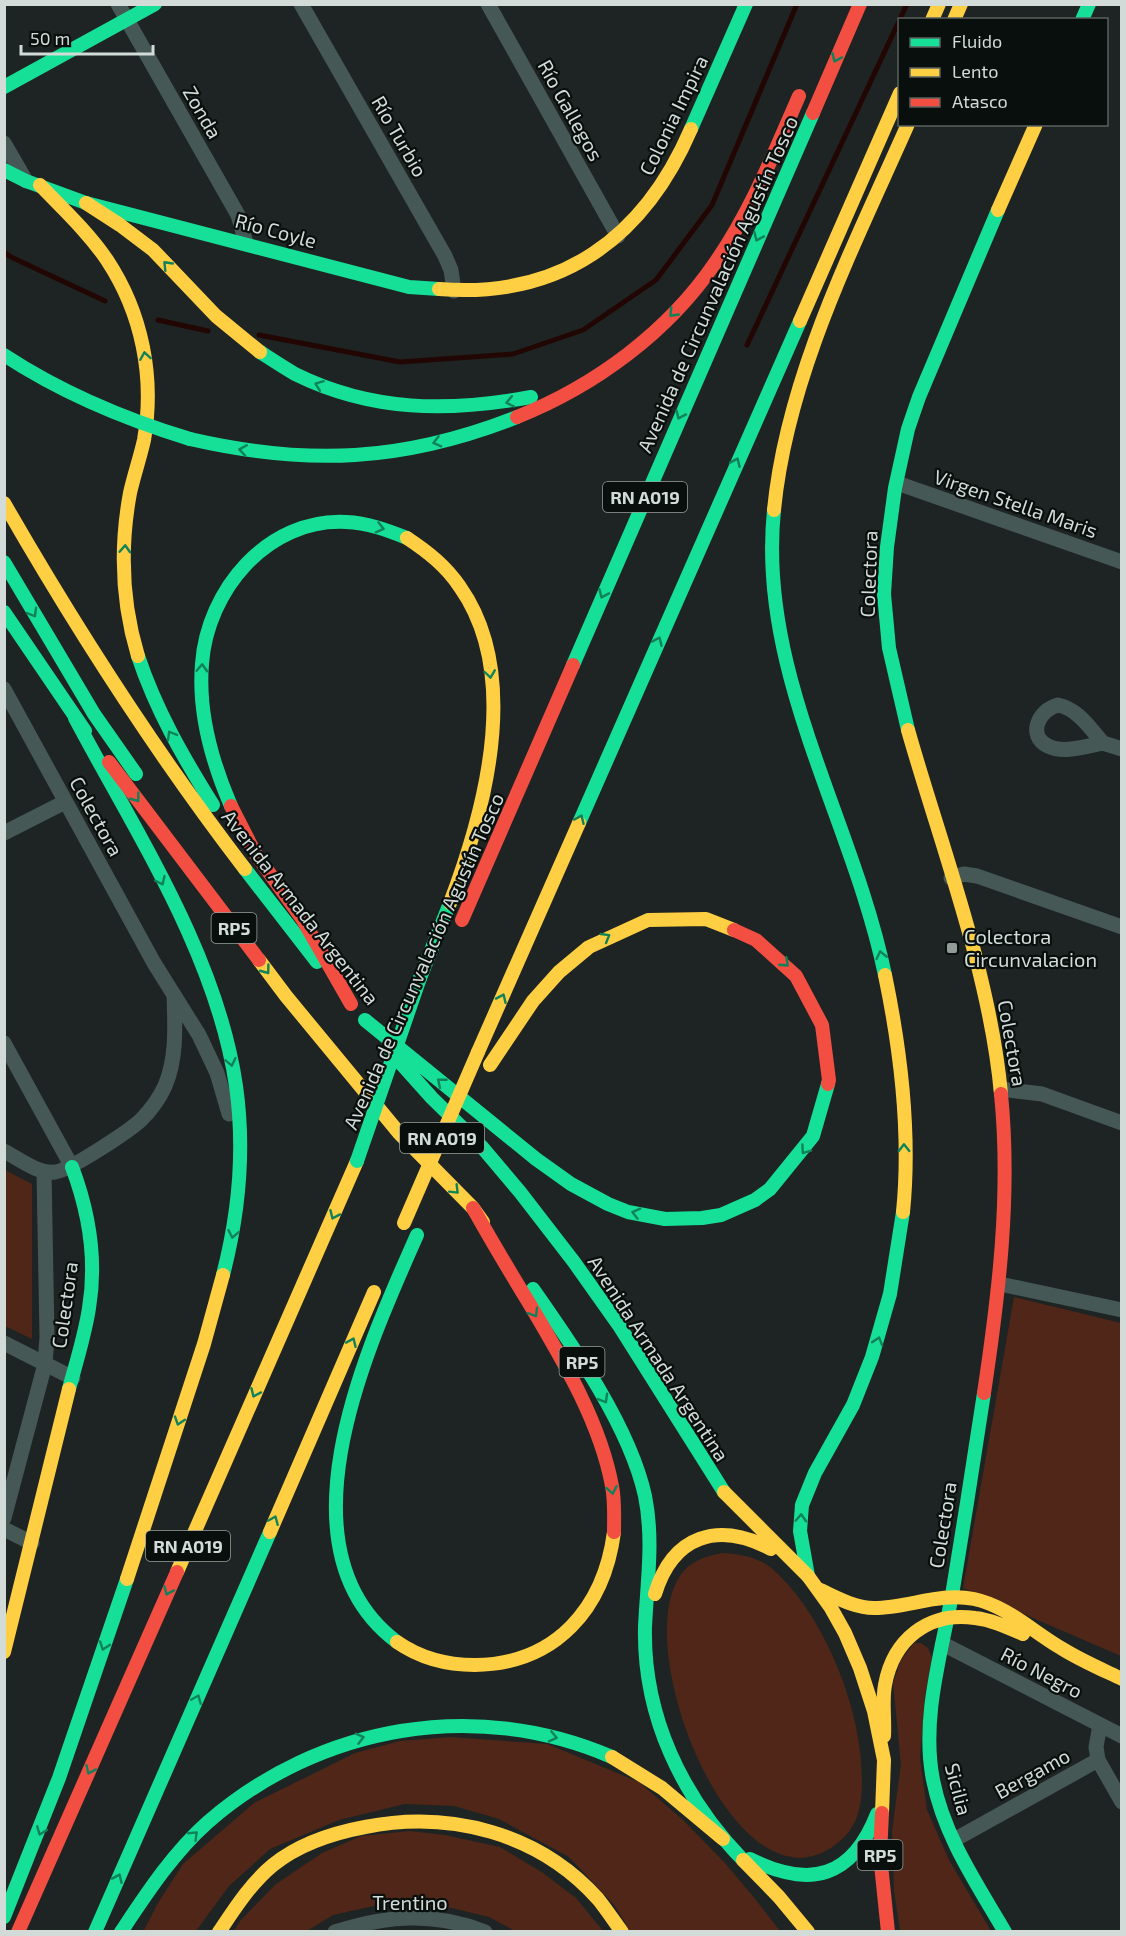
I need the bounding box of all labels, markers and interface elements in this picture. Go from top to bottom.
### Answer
scale bar [21,18,153,56]
legend [898,18,1108,126]
text: 50 m [30,27,70,49]
text: Fluido [952,30,1002,52]
street label: Colonia Impira [634,51,712,179]
one-way arrow [832,52,844,63]
street label: Río Gallegos [533,55,609,165]
text: Lento [952,60,998,82]
street label: Zonda [178,81,228,143]
text: Atasco [952,90,1008,112]
street label: Río Turbio [367,91,433,181]
street label: Avenida de Circunvalación Agustín Tosco [632,112,802,456]
street label: Río Coyle [233,208,319,252]
one-way arrow [753,230,765,241]
one-way arrow [164,262,175,273]
one-way arrow [670,305,681,316]
one-way arrow [139,352,152,362]
one-way arrow [314,380,325,392]
one-way arrow [506,395,516,408]
one-way arrow [676,409,688,420]
one-way arrow [432,435,442,448]
one-way arrow [239,444,248,456]
one-way arrow [729,458,741,469]
street label: Virgen Stella Maris [931,464,1101,542]
road number: RN A019 [603,482,687,512]
one-way arrow [375,520,385,533]
street label: Colectora [854,530,882,618]
one-way arrow [118,544,131,553]
one-way arrow [598,588,610,599]
one-way arrow [26,607,37,617]
one-way arrow [651,636,663,647]
one-way arrow [196,664,209,673]
one-way arrow [484,670,496,679]
one-way arrow [167,731,179,741]
street label: Colectora [65,772,129,860]
street label: Avenida de Circunvalación Agustín Tosco [338,789,508,1133]
one-way arrow [129,791,140,802]
street label: Avenida Armada Argentina [217,805,385,1009]
one-way arrow [573,815,585,826]
one-way arrow [154,874,166,885]
road number: RP5 [212,913,256,943]
place label: Colectora Circunvalacion [964,924,1097,971]
one-way arrow [600,932,610,944]
marker: Colectora Circunvalacion [945,941,959,955]
one-way arrow [875,950,888,960]
one-way arrow [779,956,789,967]
one-way arrow [259,963,270,974]
one-way arrow [495,994,507,1005]
street label: Colectora [994,998,1032,1088]
one-way arrow [224,1057,237,1067]
one-way arrow [437,1078,448,1089]
road number: RN A019 [400,1123,484,1153]
one-way arrow [801,1143,812,1154]
one-way arrow [898,1144,911,1153]
one-way arrow [447,1182,458,1193]
one-way arrow [329,1208,341,1219]
one-way arrow [631,1208,641,1221]
one-way arrow [227,1229,240,1239]
street label: Avenida Armada Argentina [583,1251,735,1465]
street label: Colectora [46,1260,82,1350]
one-way arrow [527,1306,539,1317]
one-way arrow [870,1336,883,1347]
one-way arrow [345,1337,357,1348]
road number: RP5 [560,1347,604,1377]
one-way arrow [250,1387,262,1398]
one-way arrow [596,1393,608,1404]
one-way arrow [174,1415,186,1426]
street label: Colectora [923,1480,961,1570]
one-way arrow [605,1485,618,1495]
one-way arrow [794,1514,807,1523]
one-way arrow [267,1516,279,1527]
road number: RN A019 [146,1531,230,1561]
one-way arrow [163,1585,175,1596]
one-way arrow [99,1640,112,1651]
street label: Río Negro [997,1641,1087,1703]
one-way arrow [189,1695,201,1706]
one-way arrow [548,1729,558,1742]
one-way arrow [355,1732,365,1745]
street label: Bergamo [990,1743,1074,1803]
street label: Sicilia [941,1760,977,1818]
one-way arrow [85,1763,97,1774]
one-way arrow [35,1825,48,1835]
one-way arrow [188,1831,198,1842]
road number: RP5 [858,1840,902,1870]
one-way arrow [111,1873,123,1884]
street label: Trentino [372,1890,448,1914]

